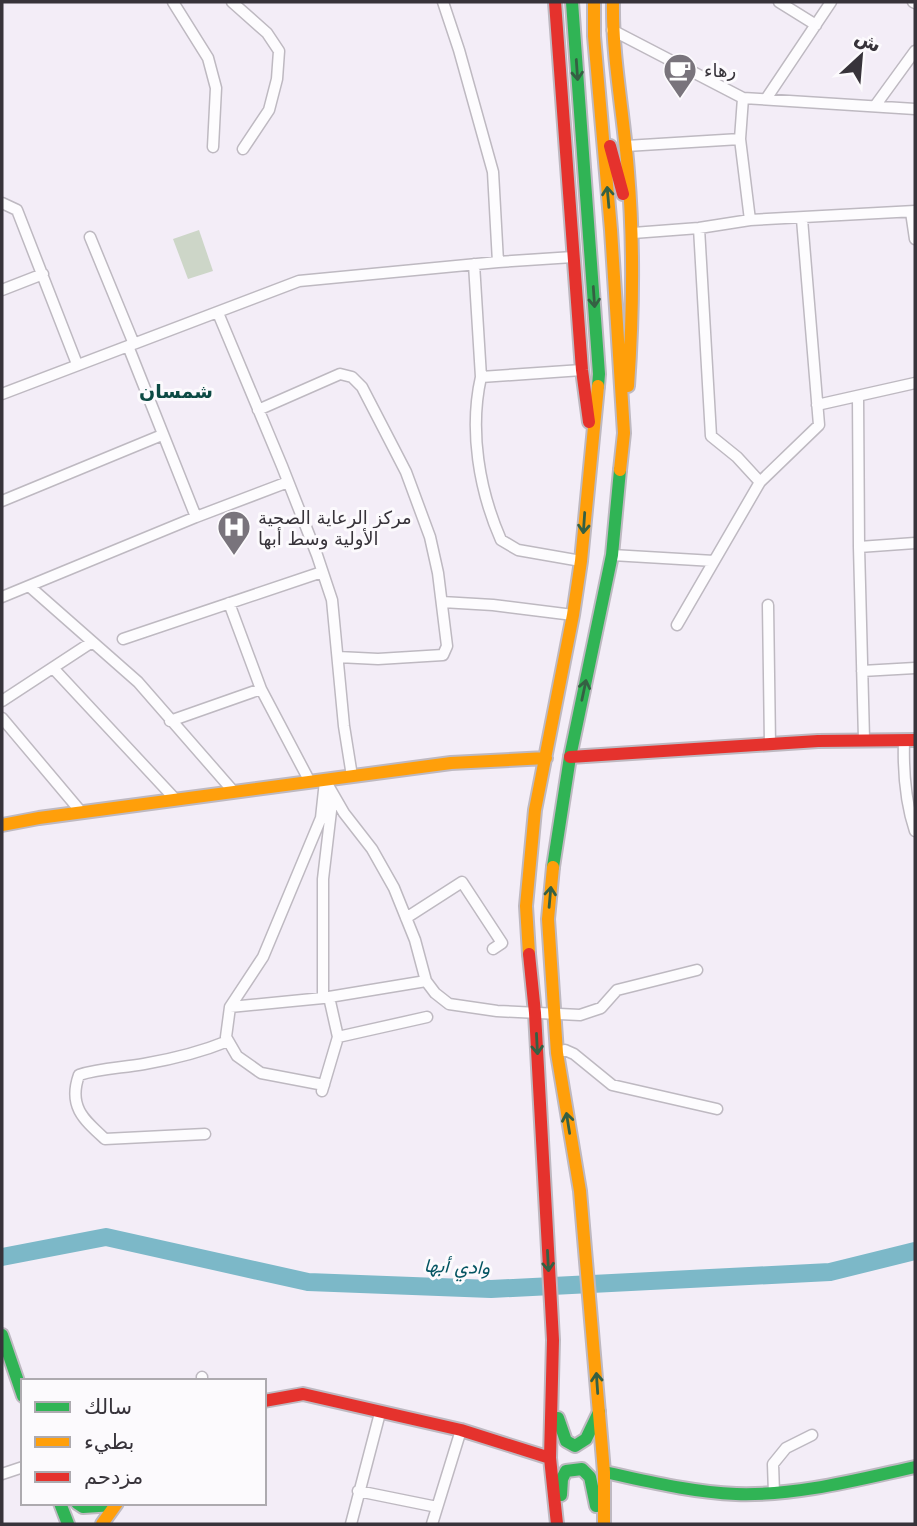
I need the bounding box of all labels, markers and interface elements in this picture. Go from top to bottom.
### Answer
north arrow [826,21,896,91]
text: ش [851,25,885,57]
cafe icon: رهاء [661,51,699,100]
one-way arrow [571,58,584,81]
place label: رهاء [704,60,736,81]
one-way arrow [601,186,614,209]
one-way arrow [587,285,600,308]
district label: شمسان [139,380,213,402]
place label: مركز الرعاية الصحية الأولية وسط أبها [258,507,412,550]
hospital icon: مركز الرعاية الصحية الأولية وسط أبها [215,508,253,557]
one-way arrow [577,511,590,534]
one-way arrow [577,679,591,702]
one-way arrow [543,886,556,909]
one-way arrow [530,1033,543,1056]
one-way arrow [561,1113,574,1135]
one-way arrow [542,1249,555,1272]
water label: وادي أبها [424,1254,491,1283]
one-way arrow [590,1372,603,1395]
legend [21,1379,266,1505]
text: سالك [84,1395,132,1419]
text: بطيء [84,1430,134,1454]
text: مزدحم [84,1465,143,1490]

